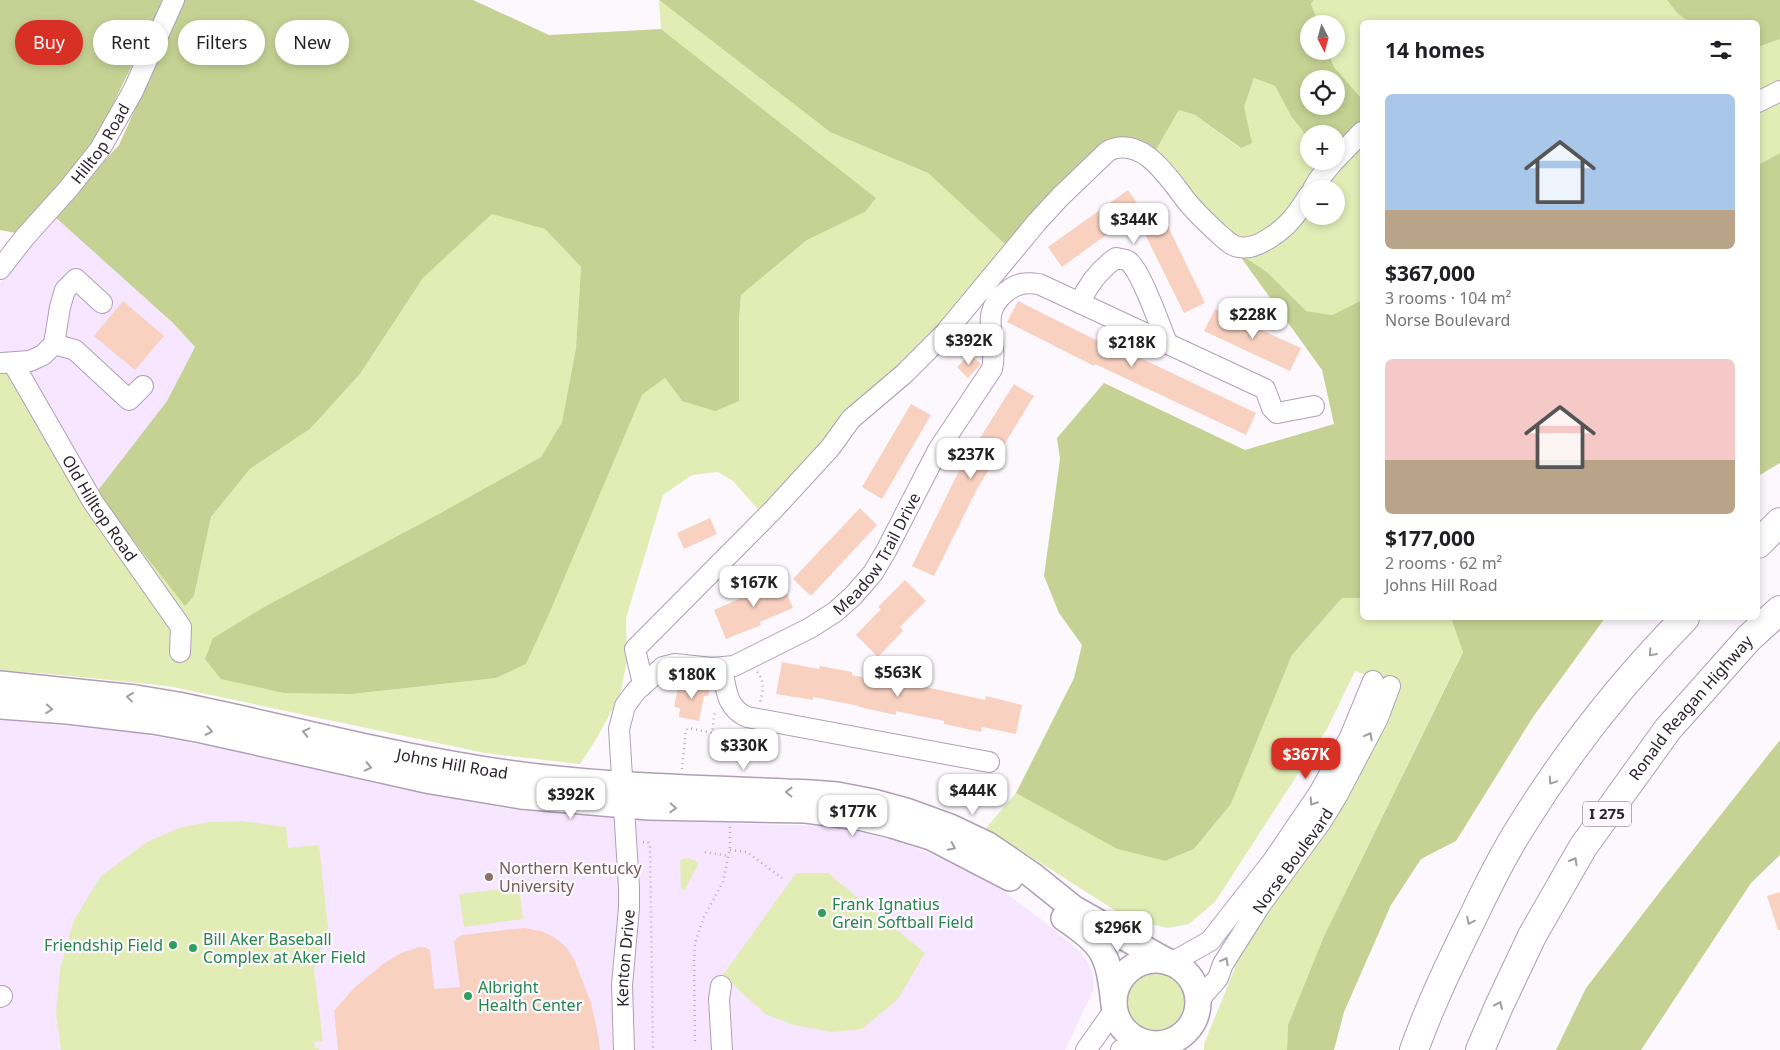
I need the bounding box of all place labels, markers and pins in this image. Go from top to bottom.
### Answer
pin: $344K [1099,202,1169,245]
pin: $228K [1218,298,1288,340]
pin: $392K [934,324,1004,366]
pin: $218K [1097,326,1167,368]
pin: $237K [936,438,1006,480]
pin: $167K [719,566,789,608]
pin: $563K [863,656,933,698]
pin: $180K [657,658,727,700]
pin: $330K [709,728,779,771]
pin: $367K [1271,738,1341,780]
pin: $444K [938,774,1008,816]
pin: $392K [536,778,606,820]
pin: $177K [818,794,888,837]
place label: Northern Kentucky University [499,857,642,897]
marker: Northern Kentucky University [483,871,495,883]
place label: Frank Ignatius Grein Softball Field [832,893,974,933]
marker: Frank Ignatius Grein Softball Field [816,907,828,919]
pin: $296K [1083,910,1153,953]
place label: Bill Aker Baseball Complex at Aker Field [203,928,366,968]
place label: Friendship Field [44,934,163,956]
marker: Friendship Field [167,939,179,951]
marker: Bill Aker Baseball Complex at Aker Field [187,942,199,954]
place label: Albright Health Center [478,976,583,1016]
marker: Albright Health Center [462,990,474,1002]

